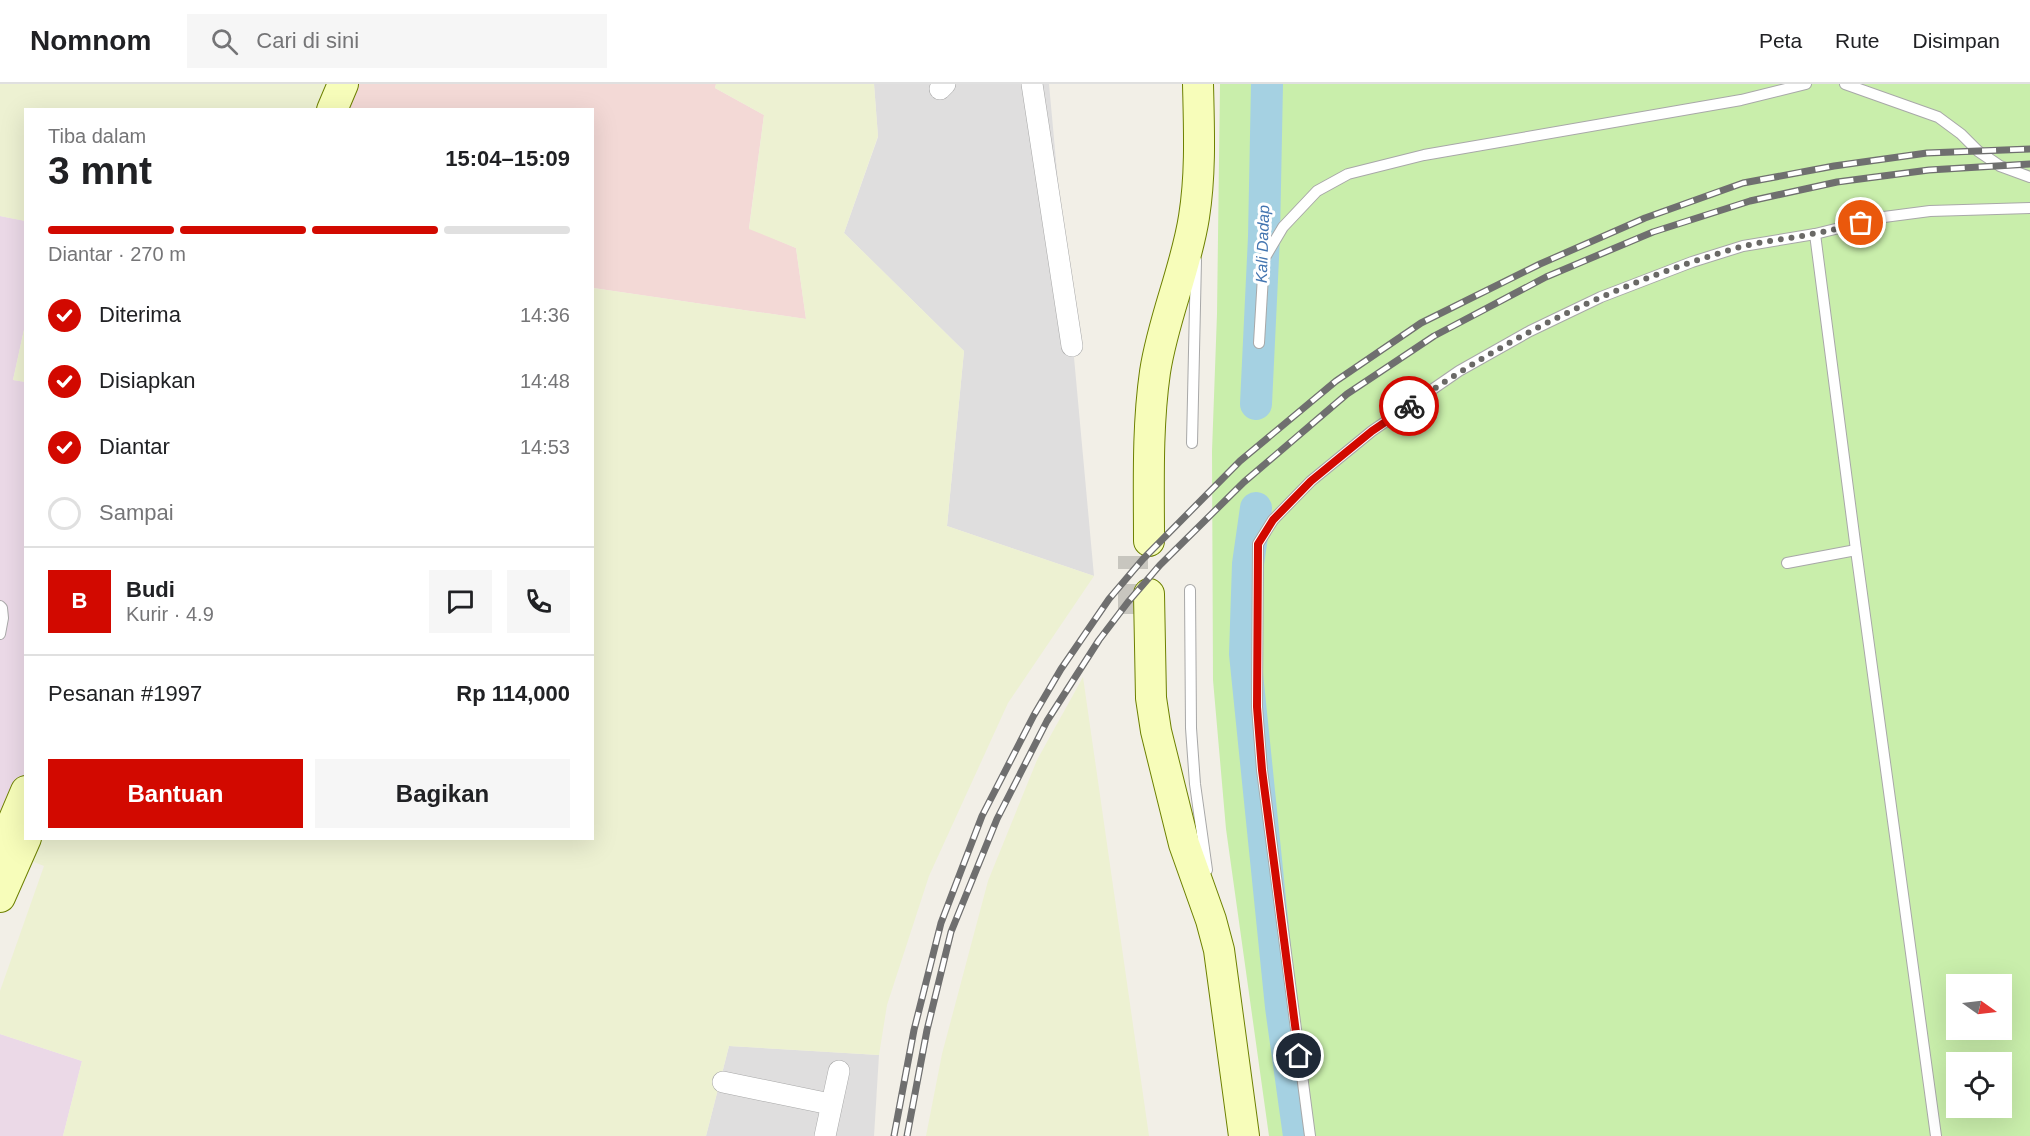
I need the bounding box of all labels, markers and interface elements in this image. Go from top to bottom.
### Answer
search box [187,14,607,68]
text: Nomnom [30,25,151,56]
icon: search [208,25,241,58]
text: Cari di sini [256,28,359,53]
text: Peta [1759,29,1802,52]
text: Rute [1835,29,1879,52]
text: Disimpan [1912,29,2000,52]
text: Tiba dalam [48,125,146,147]
text: 15:04–15:09 [445,146,570,171]
text: 3 mnt [48,149,152,192]
pin [1835,197,1886,248]
water label: Kali Dadap [1253,205,1272,283]
icon: bag [1844,206,1877,239]
text: Diantar · 270 m [48,243,186,265]
icon: check [48,299,81,332]
text: Diterima [99,302,181,327]
text: 14:36 [520,304,570,326]
icon: check [48,365,81,398]
text: Disiapkan [99,368,196,393]
text: 14:48 [520,370,570,392]
courier [1379,376,1439,436]
icon: bike [1393,390,1426,423]
icon: check [48,431,81,464]
text: Diantar [99,434,170,459]
text: 14:53 [520,436,570,458]
text: Sampai [99,500,174,525]
button: chat [429,570,492,633]
button: phone [507,570,570,633]
text: Budi [126,577,175,602]
text: B [72,588,87,613]
text: Kurir · 4.9 [126,603,214,625]
text: Pesanan #1997 [48,681,202,706]
text: Rp 114,000 [456,681,570,706]
button: Bantuan [48,759,303,828]
button: Bagikan [315,759,570,828]
north arrow [1946,974,2012,1040]
map controls [1946,974,2012,1118]
pin [1273,1030,1324,1081]
icon: home [1282,1039,1315,1072]
button: locate [1946,1052,2012,1118]

